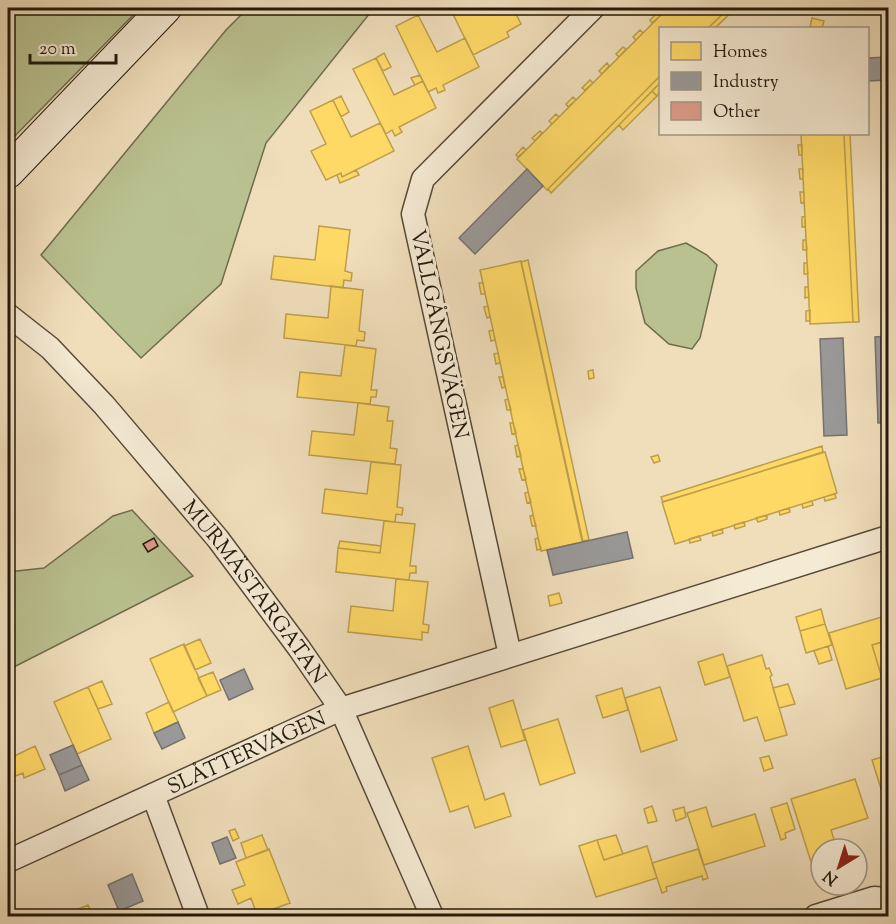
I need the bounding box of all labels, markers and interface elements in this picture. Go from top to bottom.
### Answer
scale bar [30,27,116,65]
legend [659,27,869,135]
text: 20 m [39,37,76,63]
text: Homes [713,40,767,66]
text: Industry [713,70,779,96]
text: Other [713,100,760,126]
street label: VALLGÅNGSVÄGEN [401,227,475,442]
street label: MURMÄSTARGATAN [174,494,333,691]
street label: SLÅTTERVÄGEN [163,705,332,803]
north arrow [809,837,869,897]
text: N [819,864,843,890]

